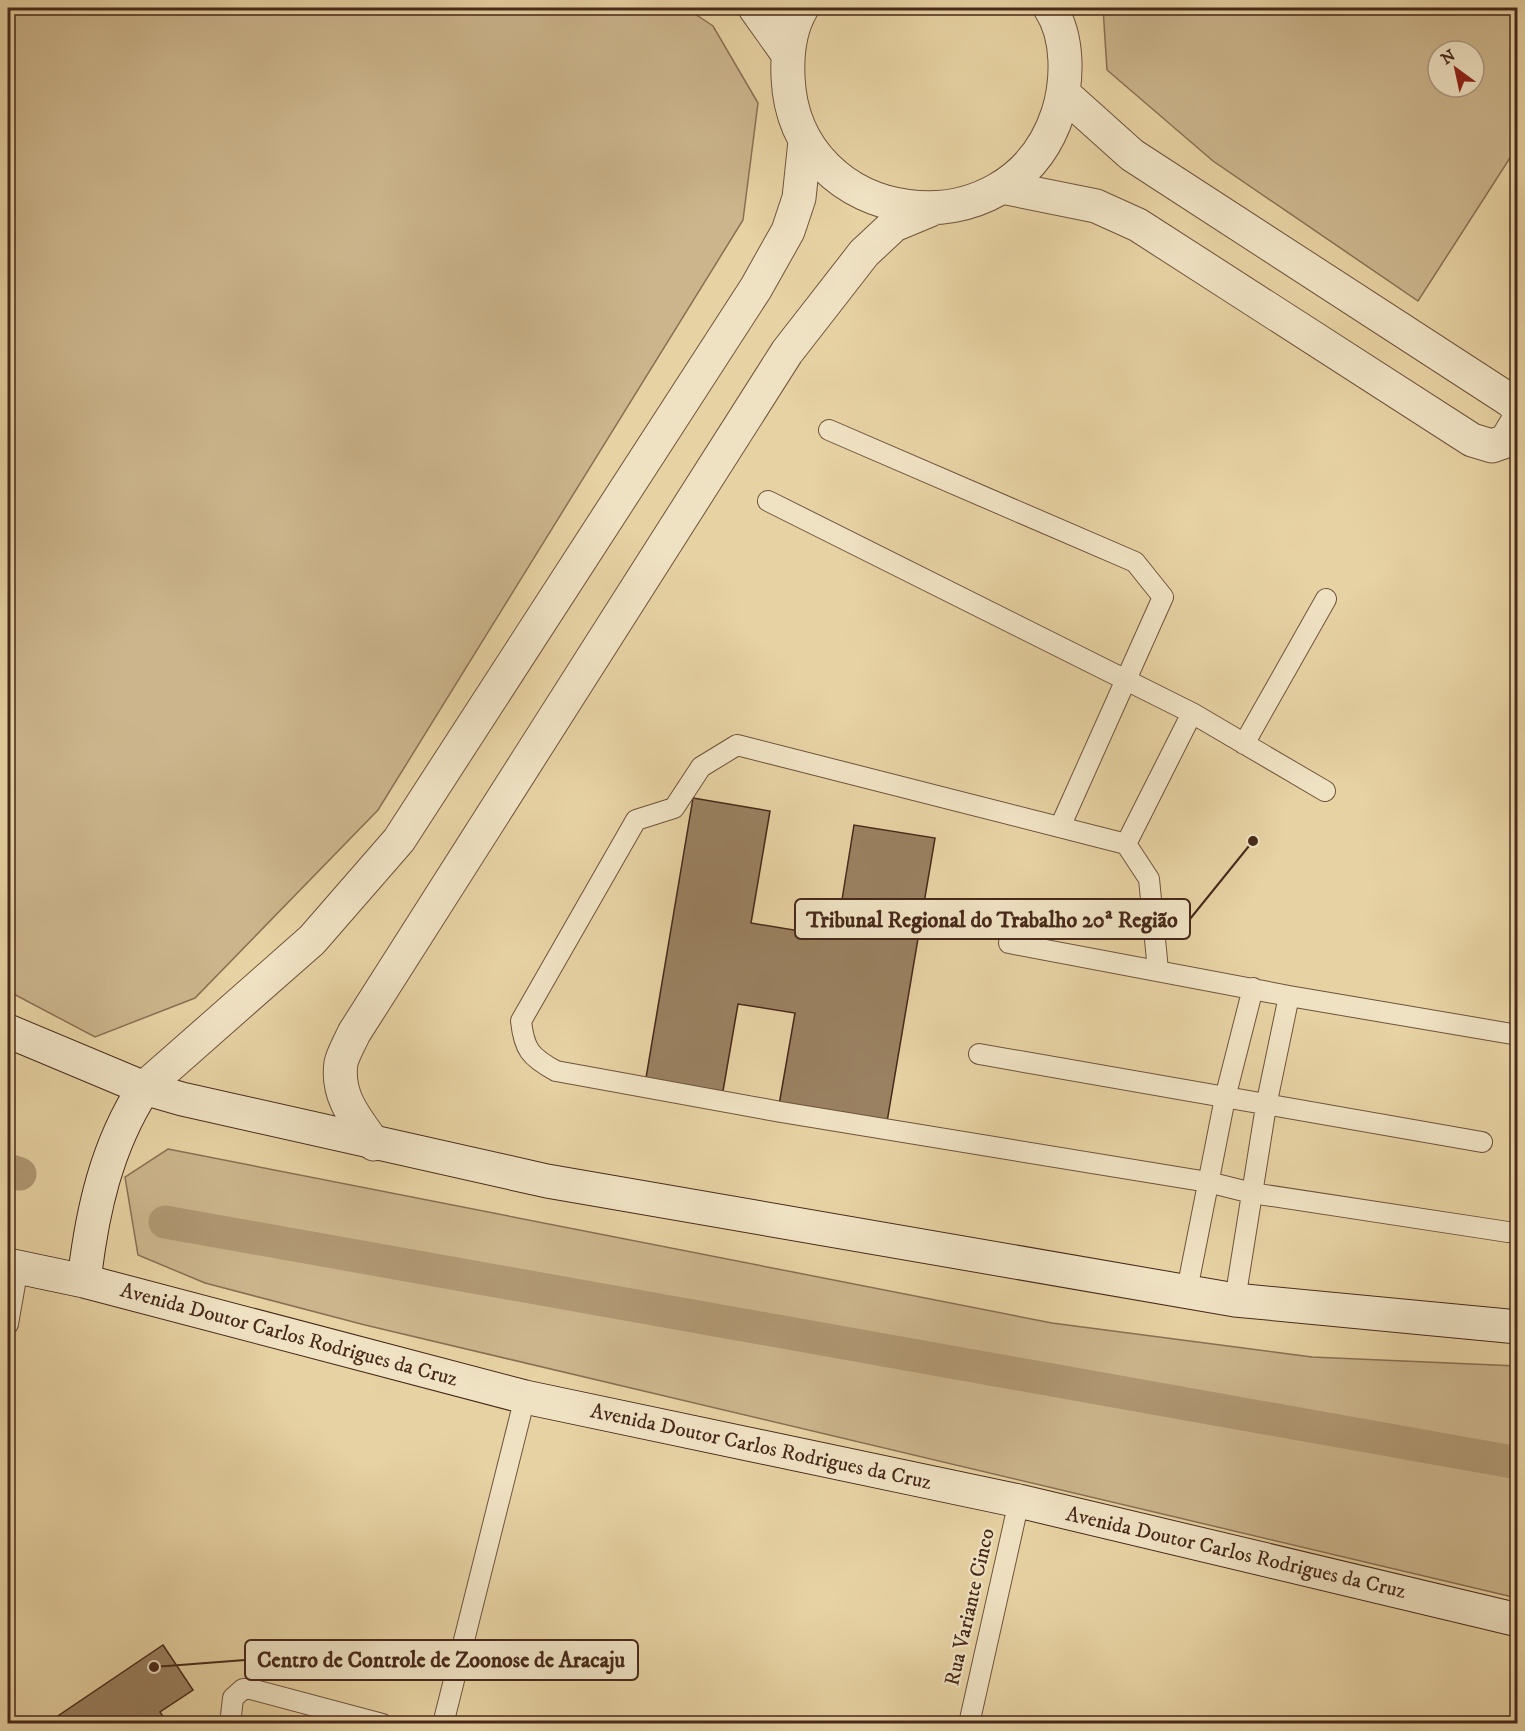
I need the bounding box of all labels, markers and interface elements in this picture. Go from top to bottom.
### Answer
north arrow [1426,39,1486,99]
text: N [1437,45,1459,69]
callout: Tribunal Regional do Trabalho 20ª Região [795,899,1190,939]
text: Tribunal Regional do Trabalho 20ª Região [805,907,1178,934]
street label: Avenida Doutor Carlos Rodrigues da Cruz [118,1277,460,1393]
street label: Avenida Doutor Carlos Rodrigues da Cruz [588,1398,934,1496]
street label: Avenida Doutor Carlos Rodrigues da Cruz [1064,1501,1408,1605]
street label: Rua Variante Cinco [939,1526,1001,1688]
callout: Centro de Controle de Zoonose de Aracaju [245,1640,638,1680]
text: Centro de Controle de Zoonose de Aracaju [257,1647,625,1675]

